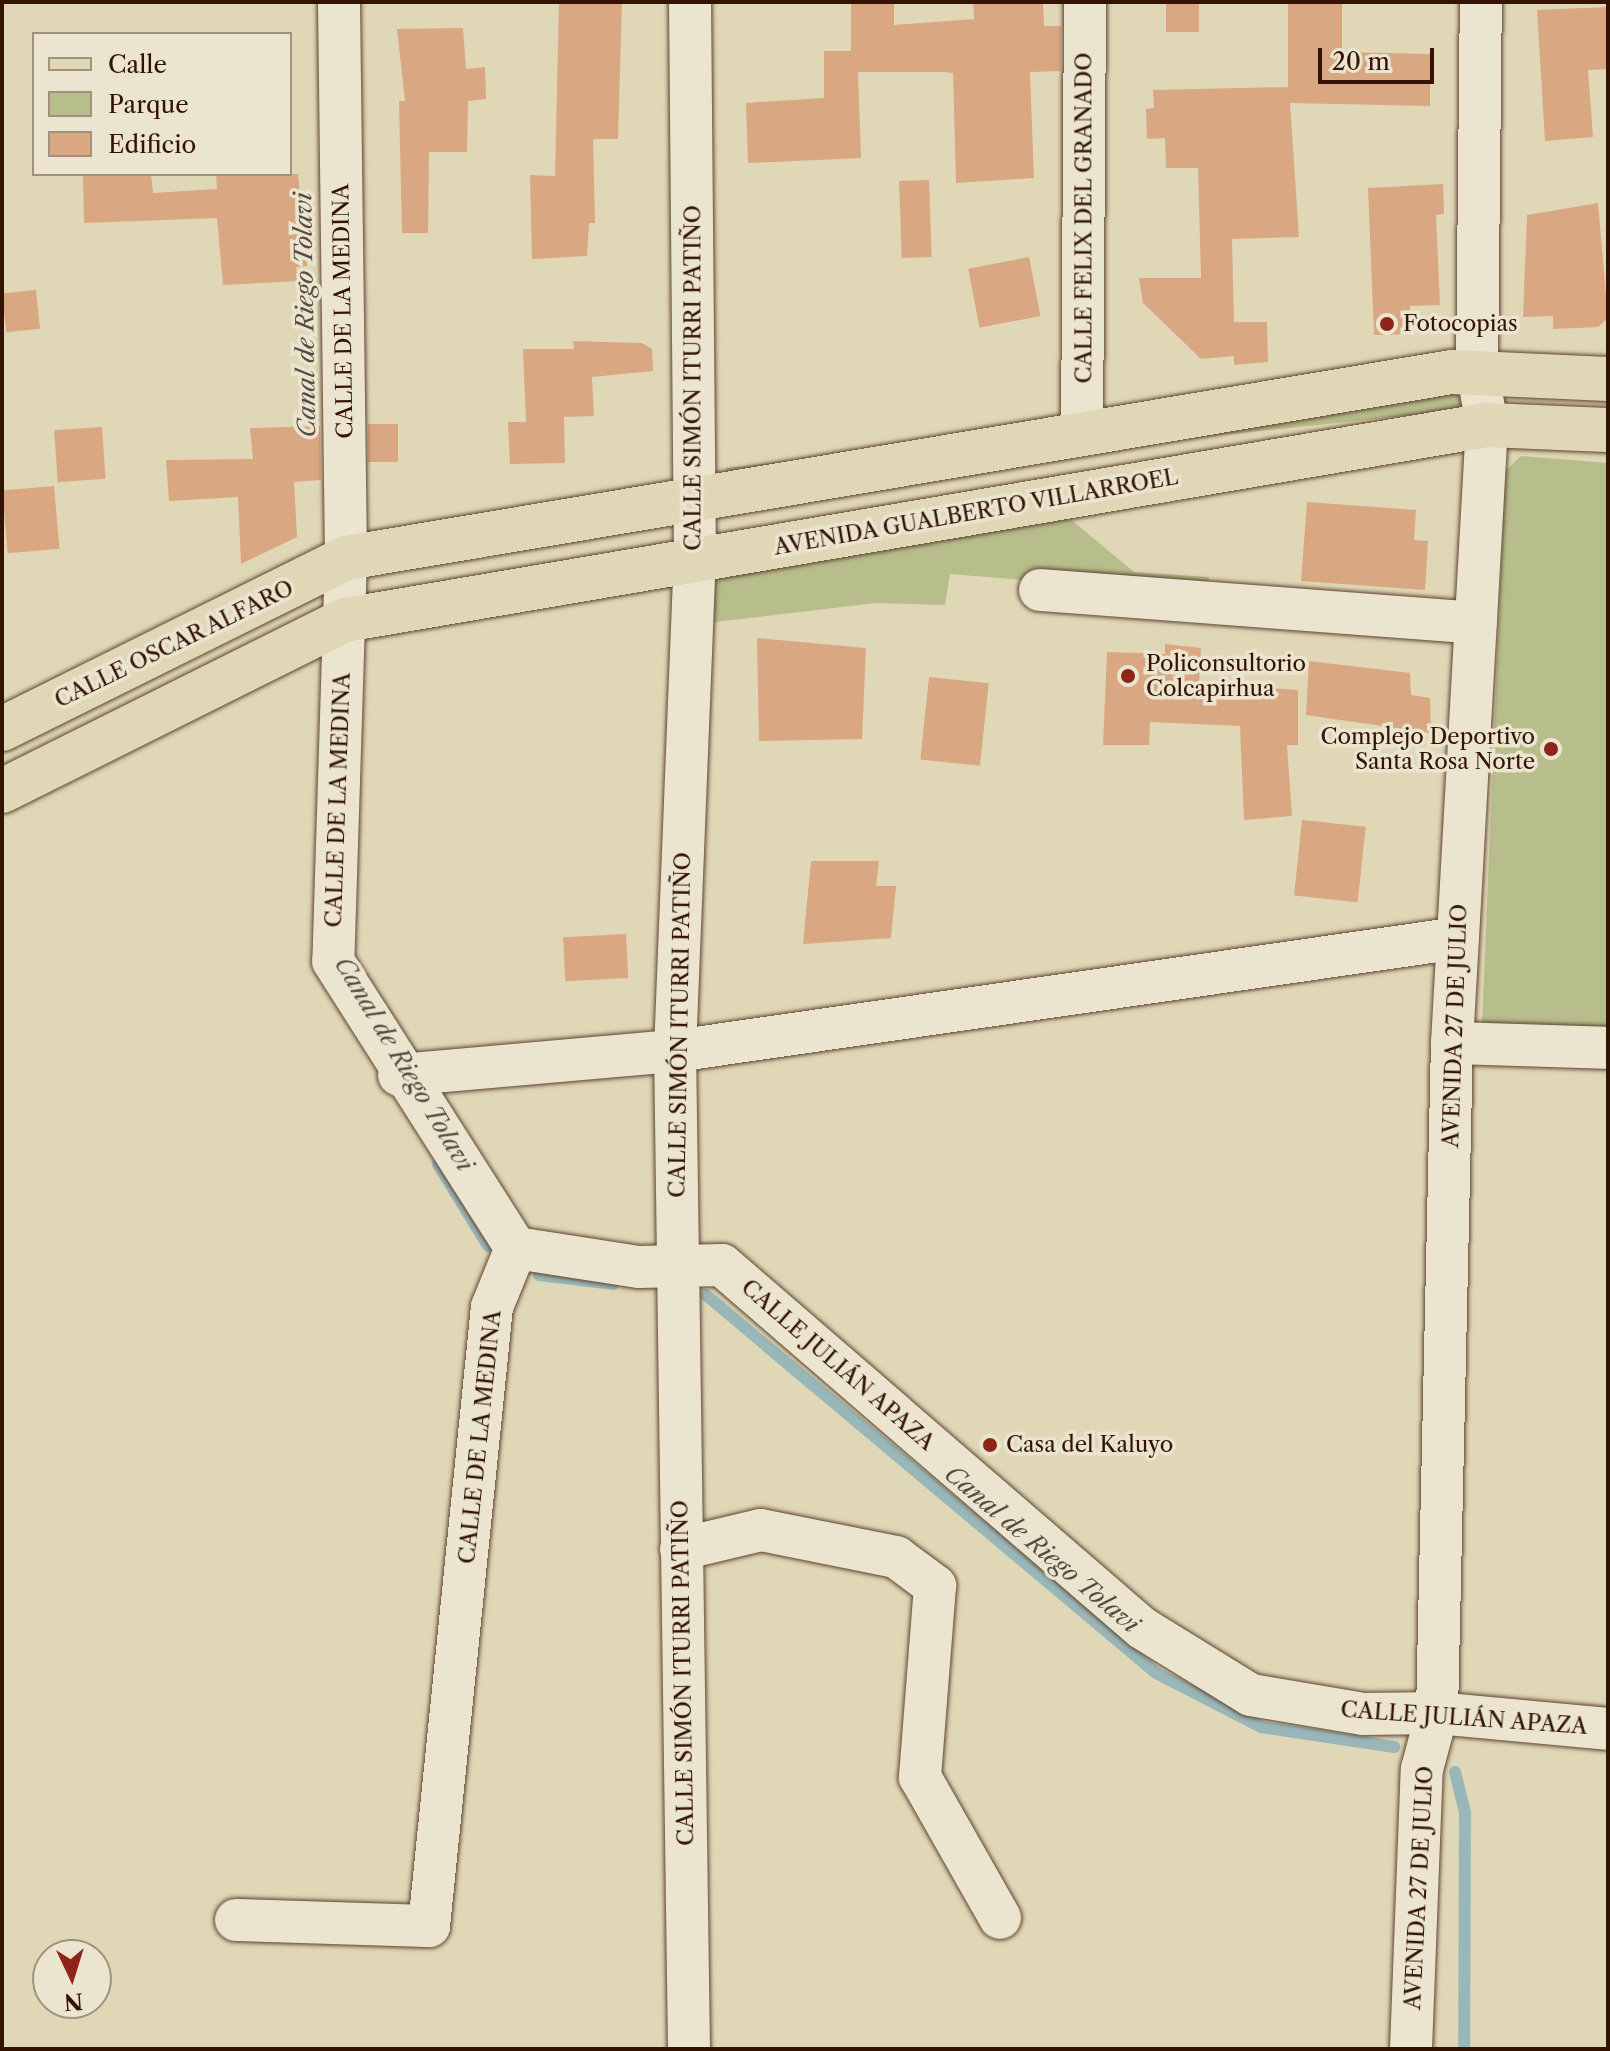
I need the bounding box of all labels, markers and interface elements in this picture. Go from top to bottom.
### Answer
legend [32,32,292,176]
scale bar [1322,32,1438,82]
text: 20 m [1332,47,1390,76]
text: Calle [108,50,167,79]
street label: CALLE FELIX DEL GRANADO [1071,52,1097,384]
text: Parque [108,90,189,119]
text: Edificio [108,130,196,159]
street label: CALLE DE LA MEDINA [328,183,358,439]
water label: Canal de Riego Tolavi [288,192,322,438]
street label: CALLE SIMÓN ITURRI PATIÑO [680,205,706,551]
place label: Fotocopias [1403,311,1518,337]
marker: Fotocopias [1378,315,1396,333]
street label: AVENIDA GUALBERTO VILLARROEL [771,463,1181,561]
street label: CALLE OSCAR ALFARO [50,574,298,714]
place label: Policonsultorio Colcapirhua [1146,650,1306,702]
marker: Policonsultorio Colcapirhua [1117,665,1139,687]
street label: CALLE DE LA MEDINA [320,672,356,928]
place label: Complejo Deportivo Santa Rosa Norte [1321,723,1535,774]
marker: Complejo Deportivo Santa Rosa Norte [1542,740,1560,758]
street label: CALLE SIMÓN ITURRI PATIÑO [664,852,696,1198]
street label: AVENIDA 27 DE JULIO [1438,903,1472,1149]
water label: Canal de Riego Tolavi [329,952,479,1176]
street label: CALLE JULIÁN APAZA [736,1274,940,1456]
street label: CALLE DE LA MEDINA [453,1308,507,1566]
place label: Casa del Kaluyo [1006,1432,1173,1458]
marker: Casa del Kaluyo [981,1436,999,1454]
water label: Canal de Riego Tolavi [939,1459,1145,1639]
street label: CALLE SIMÓN ITURRI PATIÑO [667,1500,699,1846]
street label: CALLE JULIÁN APAZA [1339,1696,1589,1740]
street label: AVENIDA 27 DE JULIO [1399,1765,1439,2011]
north arrow [32,1939,112,2019]
text: N [63,1987,84,2016]

